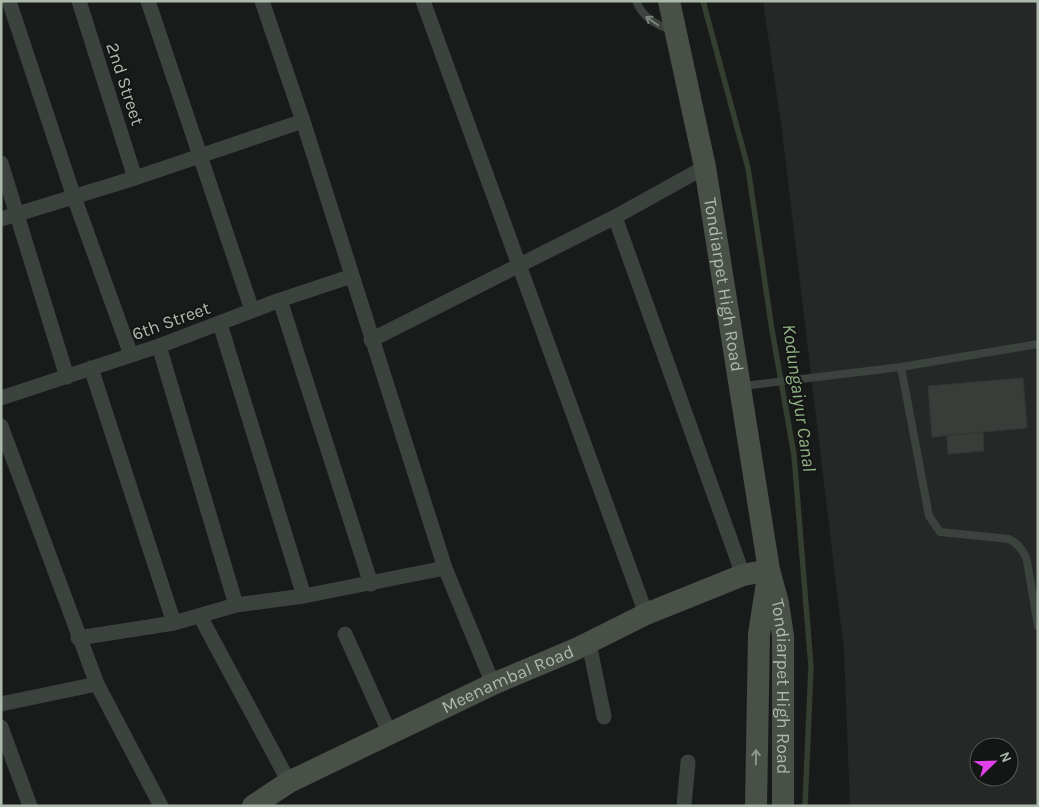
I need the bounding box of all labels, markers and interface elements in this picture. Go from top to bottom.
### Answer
one-way arrow [645,16,659,26]
street label: 2nd Street [101,40,149,128]
street label: Tondiarpet High Road [699,196,748,373]
street label: 6th Street [129,297,213,345]
water label: Kodungaiyur Canal [778,323,820,473]
street label: Tondiarpet High Road [766,596,794,774]
street label: Meenambal Road [438,640,577,718]
north arrow [969,737,1019,787]
one-way arrow [752,749,761,765]
text: N [996,749,1015,765]

